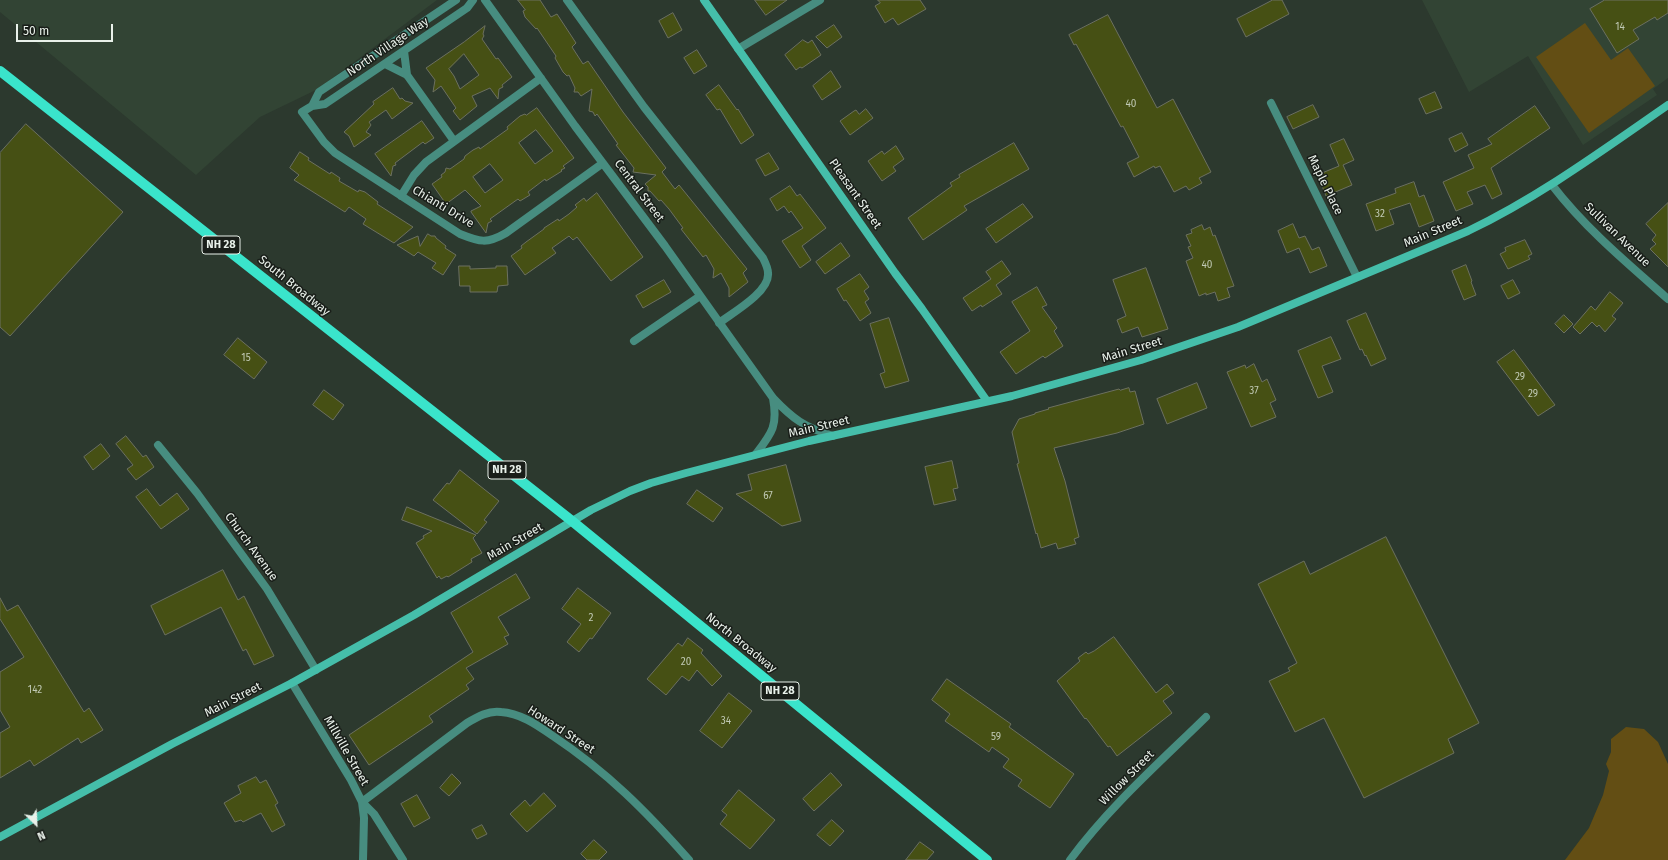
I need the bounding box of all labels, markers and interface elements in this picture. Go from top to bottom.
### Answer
street label: North Village Way [344,14,432,80]
scale bar [18,16,115,42]
house number: 14 [1615,21,1625,33]
text: 50 m [23,24,49,38]
house number: 40 [1126,98,1136,110]
street label: Maple Place [1304,153,1346,217]
street label: Pleasant Street [826,156,884,232]
street label: Central Street [611,157,667,225]
street label: Chianti Drive [409,183,477,231]
street label: Sullivan Avenue [1581,200,1653,270]
house number: 32 [1375,208,1385,220]
street label: Main Street [1402,213,1464,251]
road number: NH 28 [202,236,240,254]
street label: South Broadway [255,253,333,319]
house number: 40 [1202,259,1212,271]
street label: Main Street [1100,334,1164,366]
house number: 15 [241,352,251,364]
house number: 29 [1515,371,1525,383]
house number: 37 [1249,385,1259,397]
house number: 29 [1528,388,1538,400]
street label: Main Street [787,413,851,441]
road number: NH 28 [488,461,526,479]
house number: 67 [763,490,773,502]
street label: Church Avenue [221,510,281,584]
street label: Main Street [485,520,545,564]
street label: North Broadway [703,610,779,676]
house number: 2 [589,612,593,624]
house number: 20 [681,656,691,668]
street label: Main Street [202,680,264,720]
road number: NH 28 [761,682,799,700]
house number: 142 [28,684,42,696]
street label: Howard Street [525,703,597,757]
street label: Millville Street [320,714,372,788]
house number: 34 [721,715,731,727]
house number: 59 [991,731,1001,743]
street label: Willow Street [1097,748,1157,808]
north arrow [16,804,56,844]
text: N [35,828,47,843]

